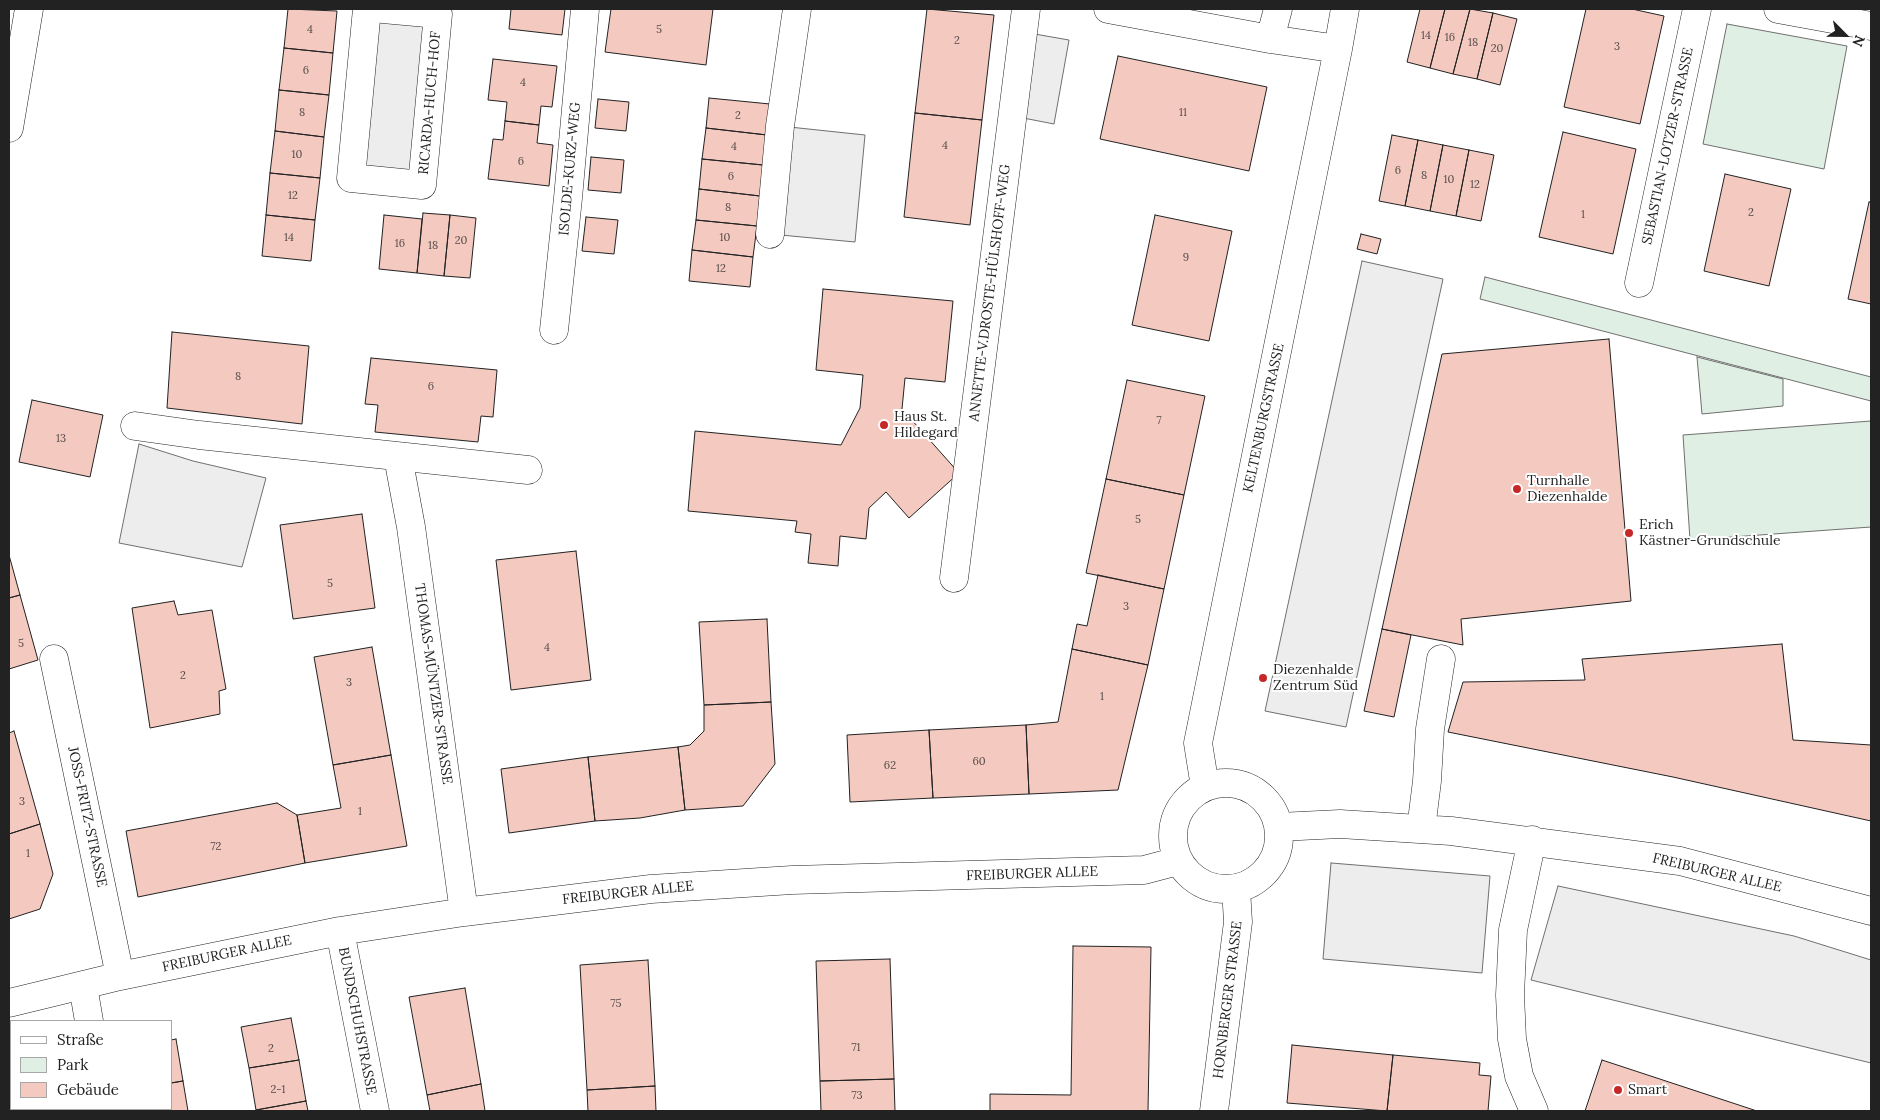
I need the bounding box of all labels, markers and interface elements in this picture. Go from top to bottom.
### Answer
north arrow [1820,10,1870,60]
house number: 4 [307,23,313,37]
house number: 5 [656,23,662,37]
house number: 14 [1421,29,1431,43]
street label: RICARDA-HUCH-HOF [415,31,445,175]
house number: 16 [1445,31,1455,45]
text: N [1848,32,1869,49]
house number: 2 [954,34,960,48]
house number: 18 [1468,36,1478,50]
house number: 3 [1614,40,1620,54]
house number: 20 [1491,42,1503,56]
street label: SEBASTIAN-LOTZER-STRASSE [1639,46,1697,246]
house number: 6 [303,64,309,78]
house number: 4 [520,76,526,90]
street label: ISOLDE-KURZ-WEG [556,102,584,236]
house number: 8 [299,106,305,120]
house number: 11 [1179,106,1187,120]
house number: 2 [735,109,741,123]
house number: 4 [942,139,948,153]
house number: 4 [731,140,737,154]
house number: 10 [292,148,302,162]
house number: 6 [518,155,524,169]
street label: ANNETTE-V.DROSTE-HÜLSHOFF-WEG [966,163,1014,423]
house number: 6 [1395,164,1401,178]
house number: 8 [1421,169,1427,183]
house number: 6 [728,170,734,184]
house number: 10 [1444,173,1454,187]
house number: 12 [1470,178,1480,192]
house number: 12 [288,189,298,203]
house number: 8 [725,201,731,215]
house number: 2 [1748,206,1754,220]
house number: 1 [1581,208,1585,222]
house number: 14 [284,231,294,245]
house number: 10 [720,231,730,245]
house number: 20 [455,234,467,248]
house number: 16 [395,237,405,251]
house number: 18 [428,239,438,253]
house number: 9 [1183,251,1189,265]
house number: 12 [716,262,726,276]
street label: KELTENBURGSTRASSE [1240,342,1288,494]
house number: 8 [235,370,241,384]
house number: 6 [428,380,434,394]
place label: Haus St. Hildegard [894,409,958,442]
house number: 7 [1156,414,1162,428]
marker: Haus St. Hildegard [878,419,890,431]
house number: 13 [56,432,66,446]
place label: Turnhalle Diezenhalde [1527,473,1607,506]
marker: Turnhalle Diezenhalde [1511,483,1523,495]
house number: 5 [1135,513,1141,527]
place label: Erich Kästner-Grundschule [1639,517,1781,550]
marker: Erich Kästner-Grundschule [1623,527,1635,539]
house number: 5 [327,577,333,591]
street label: THOMAS-MÜNTZER-STRASSE [411,583,455,785]
house number: 3 [1123,600,1129,614]
house number: 5 [18,637,24,651]
house number: 4 [544,641,550,655]
place label: Diezenhalde Zentrum Süd [1273,662,1358,694]
house number: 2 [180,669,186,683]
marker: Diezenhalde Zentrum Süd [1257,672,1269,684]
house number: 3 [346,676,352,690]
house number: 1 [1100,690,1104,704]
street label: JOSS-FRITZ-STRASSE [64,745,110,889]
house number: 60 [972,755,986,769]
house number: 62 [884,759,896,773]
house number: 3 [19,795,25,809]
house number: 1 [358,805,362,819]
house number: 72 [211,840,221,854]
house number: 1 [26,847,30,861]
street label: FREIBURGER ALLEE [1651,850,1783,896]
street label: FREIBURGER ALLEE [966,863,1098,885]
street label: FREIBURGER ALLEE [561,878,695,908]
street label: HORNBERGER STRASSE [1210,920,1246,1080]
street label: FREIBURGER ALLEE [161,932,293,976]
street label: BUNDSCHUHSTRASSE [334,946,380,1096]
house number: 75 [610,997,622,1011]
legend [10,1020,172,1110]
text: Straße [57,1030,104,1049]
house number: 71 [851,1041,861,1055]
house number: 2 [268,1042,274,1056]
text: Park [57,1055,88,1074]
text: Gebäude [57,1080,119,1099]
place label: Smart [1628,1082,1667,1098]
house number: 2-1 [271,1083,285,1097]
marker: Smart [1612,1084,1624,1096]
house number: 73 [851,1089,863,1103]

